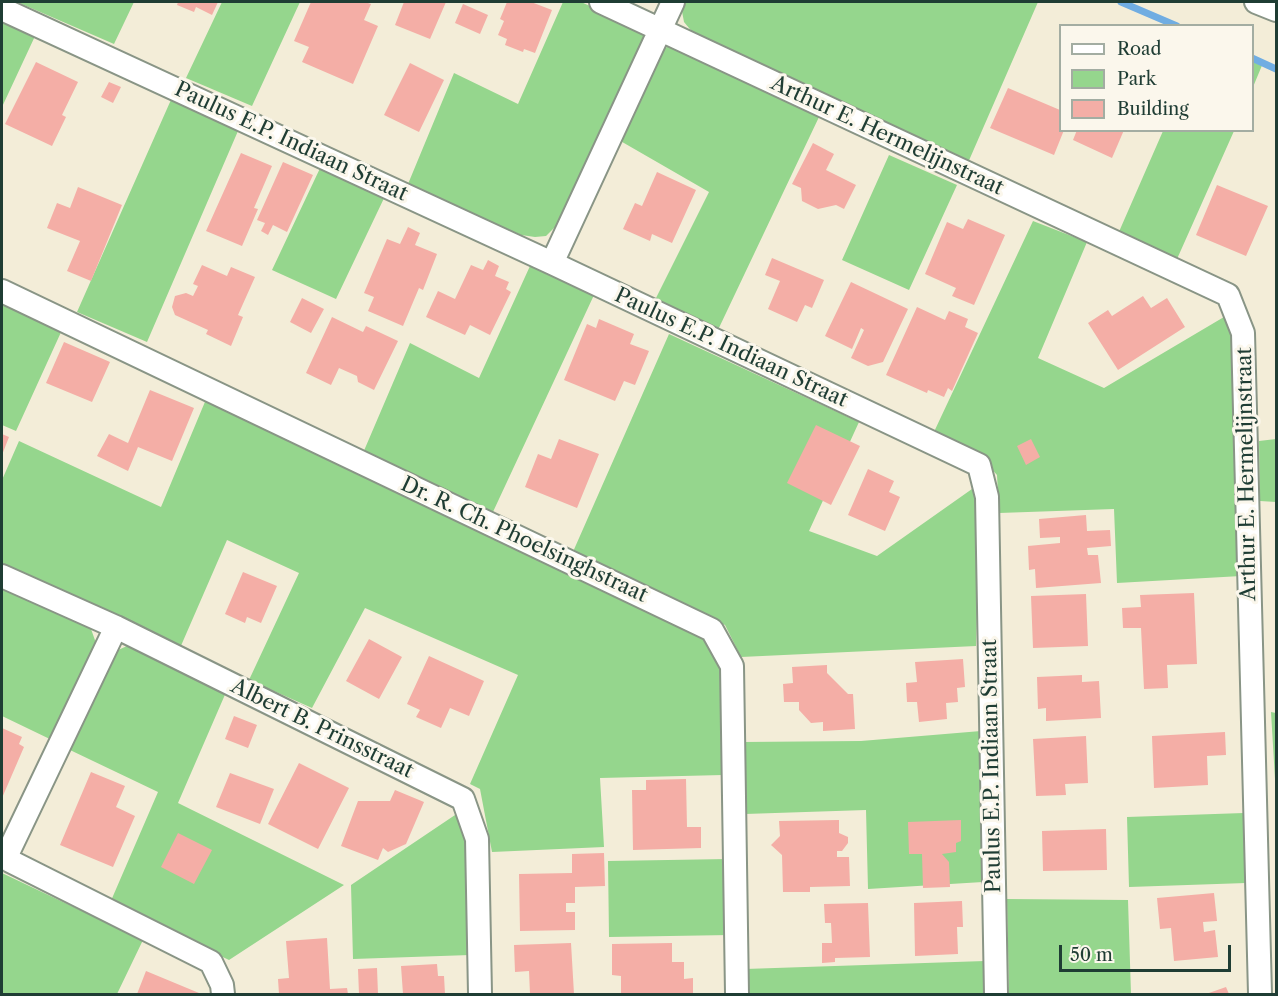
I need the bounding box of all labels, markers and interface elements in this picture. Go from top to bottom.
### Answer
legend [1059,24,1254,132]
text: Road [1117,38,1162,60]
text: Park [1117,68,1156,90]
street label: Arthur E. Hermelijnstraat [767,71,1007,201]
street label: Paulus E.P. Indiaan Straat [170,77,412,207]
text: Building [1117,98,1189,120]
street label: Paulus E.P. Indiaan Straat [610,283,852,413]
street label: Arthur E. Hermelijnstraat [1232,347,1262,601]
street label: Dr. R. Ch. Phoelsinghstraat [397,472,651,608]
street label: Paulus E.P. Indiaan Straat [977,639,1007,893]
street label: Albert B. Prinsstraat [227,674,417,784]
scale bar [1062,933,1234,971]
text: 50 m [1070,944,1113,966]

